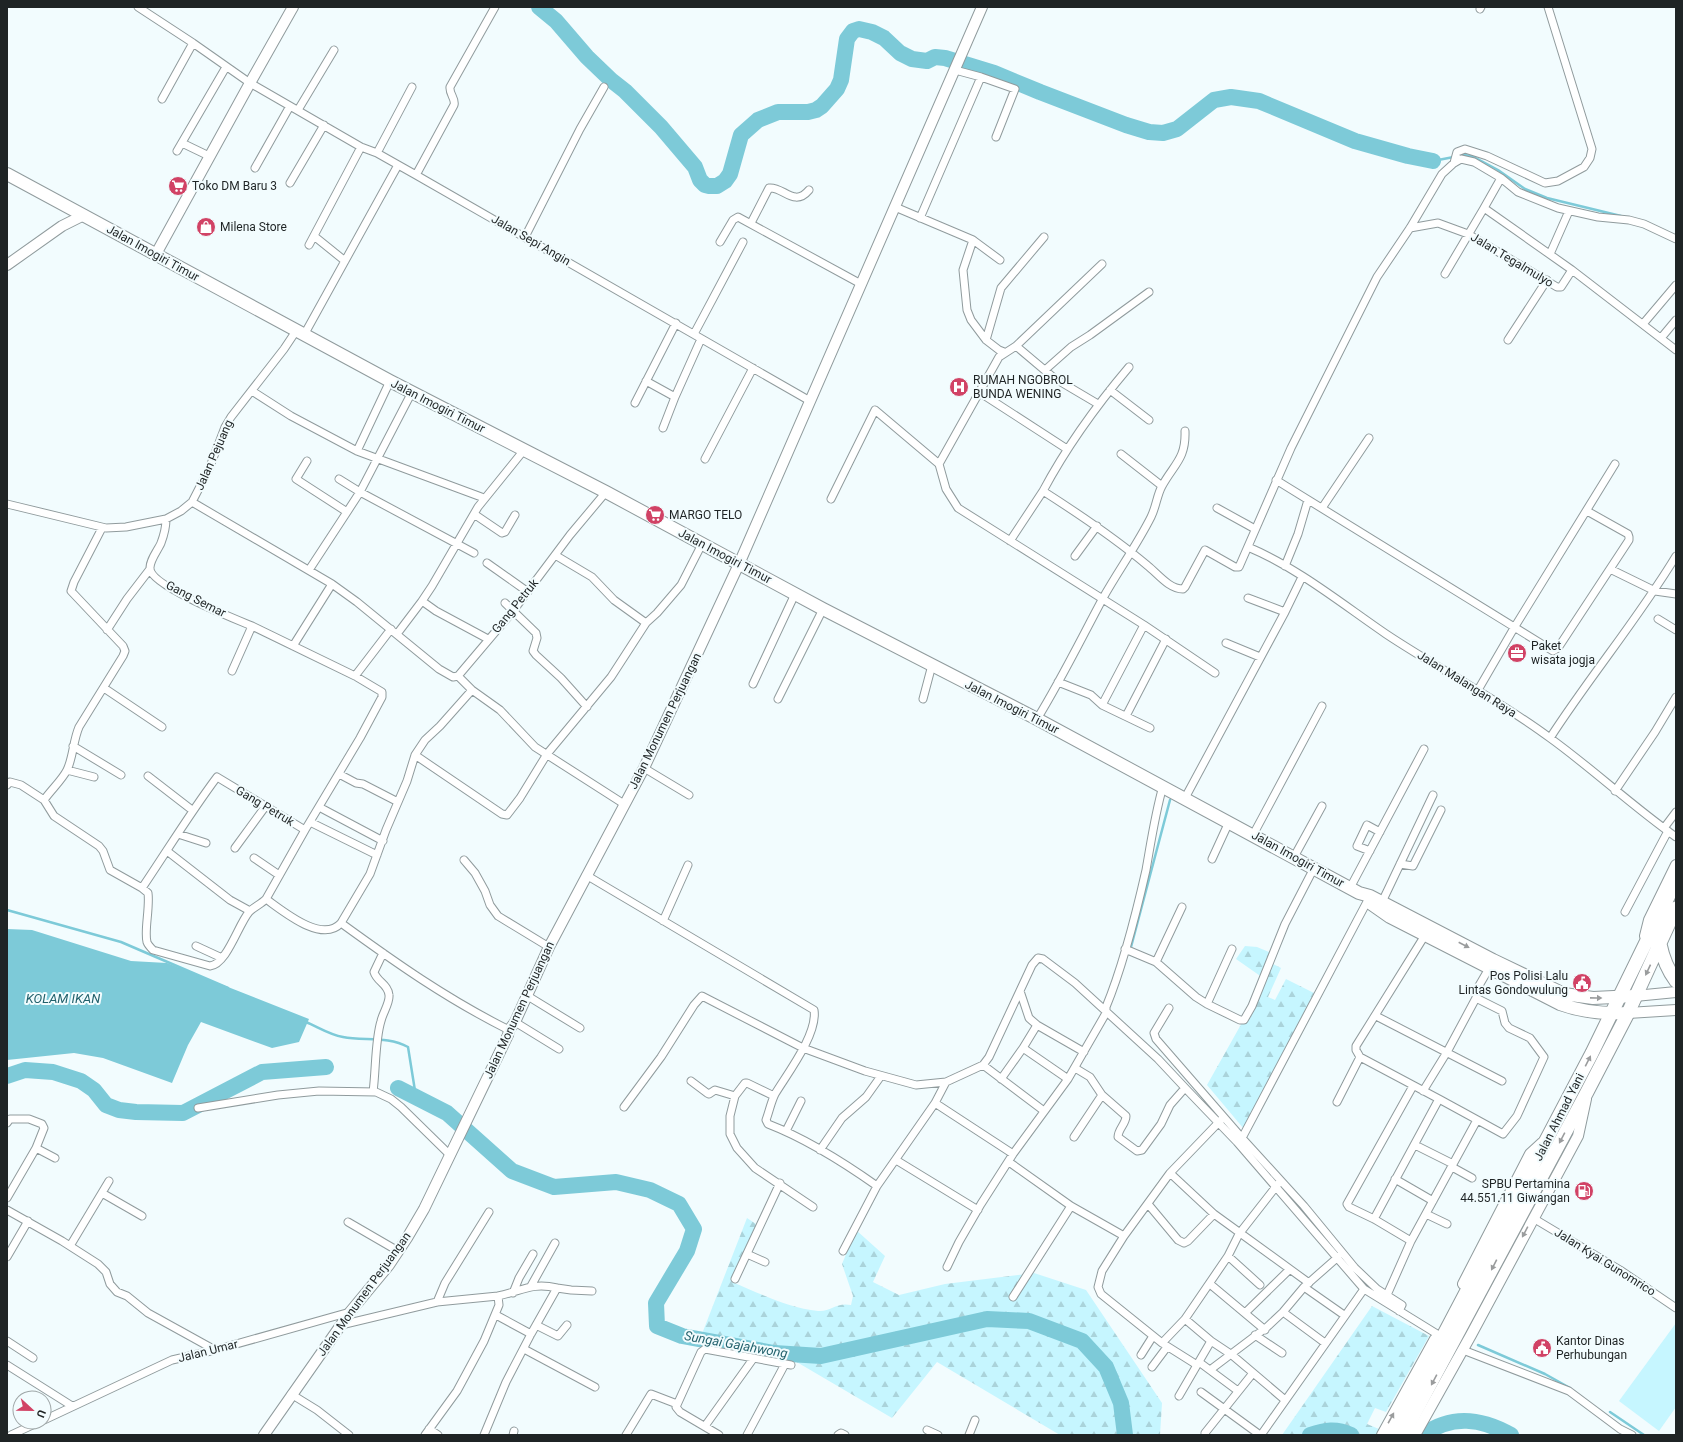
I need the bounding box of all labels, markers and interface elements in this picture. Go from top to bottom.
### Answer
supermarket icon: Toko DM Baru 3 [167,175,189,197]
place label: Toko DM Baru 3 [192,179,277,193]
street label: Jalan Sepi Angin [489,212,573,268]
shop icon: Milena Store [195,216,217,238]
place label: Milena Store [220,220,287,234]
street label: Jalan Imogiri Timur [104,222,202,284]
street label: Jalan Tegalmulyo [1468,230,1556,290]
place label: RUMAH NGOBROL BUNDA WENING [973,373,1073,401]
street label: Jalan Imogiri Timur [389,376,487,436]
hospital icon: RUMAH NGOBROL BUNDA WENING [948,376,970,398]
street label: Jalan Pejuang [192,418,236,492]
supermarket icon: MARGO TELO [644,504,666,526]
place label: MARGO TELO [669,508,742,522]
street label: Jalan Imogiri Timur [676,526,774,586]
street label: Gang Petruk [489,575,542,636]
street label: Gang Semar [164,578,228,620]
place label: Paket wisata jogja [1531,639,1595,667]
office icon: Paket wisata jogja [1506,642,1528,664]
street label: Jalan Malangan Raya [1415,648,1519,720]
street label: Jalan Monumen Perjuangan [626,651,704,791]
street label: Jalan Imogiri Timur [963,677,1061,737]
street label: Gang Petruk [233,783,298,829]
street label: Jalan Imogiri Timur [1249,828,1347,890]
street label: Jalan Monumen Perjuangan [481,939,557,1081]
one-way arrow [1458,942,1470,948]
one-way arrow [1645,964,1651,976]
place label: Pos Polisi Lalu Lintas Gondowulung [1459,969,1568,997]
public building icon: Pos Polisi Lalu Lintas Gondowulung [1571,972,1593,994]
water label: KOLAM IKAN [26,991,100,1006]
one-way arrow [1590,995,1603,1001]
one-way arrow [1584,1055,1591,1067]
street label: Jalan Ahmad Yani [1531,1071,1587,1163]
one-way arrow [1559,1132,1566,1144]
place label: SPBU Pertamina 44.551.11 Giwangan [1460,1177,1570,1205]
fuel station icon: SPBU Pertamina 44.551.11 Giwangan [1573,1180,1595,1202]
street label: Jalan Kyai Gunomrico [1552,1225,1658,1299]
one-way arrow [1522,1227,1528,1238]
street label: Jalan Monumen Perjuangan [314,1229,414,1359]
one-way arrow [1491,1259,1497,1271]
water label: Sungai Gajahwong [683,1328,789,1361]
place label: Kantor Dinas Perhubungan [1556,1334,1627,1362]
street label: Jalan Umar [177,1337,239,1365]
public building icon: Kantor Dinas Perhubungan [1531,1337,1553,1359]
one-way arrow [1430,1374,1437,1386]
north arrow [12,1390,52,1430]
text: U [33,1408,48,1419]
one-way arrow [1387,1412,1394,1424]

